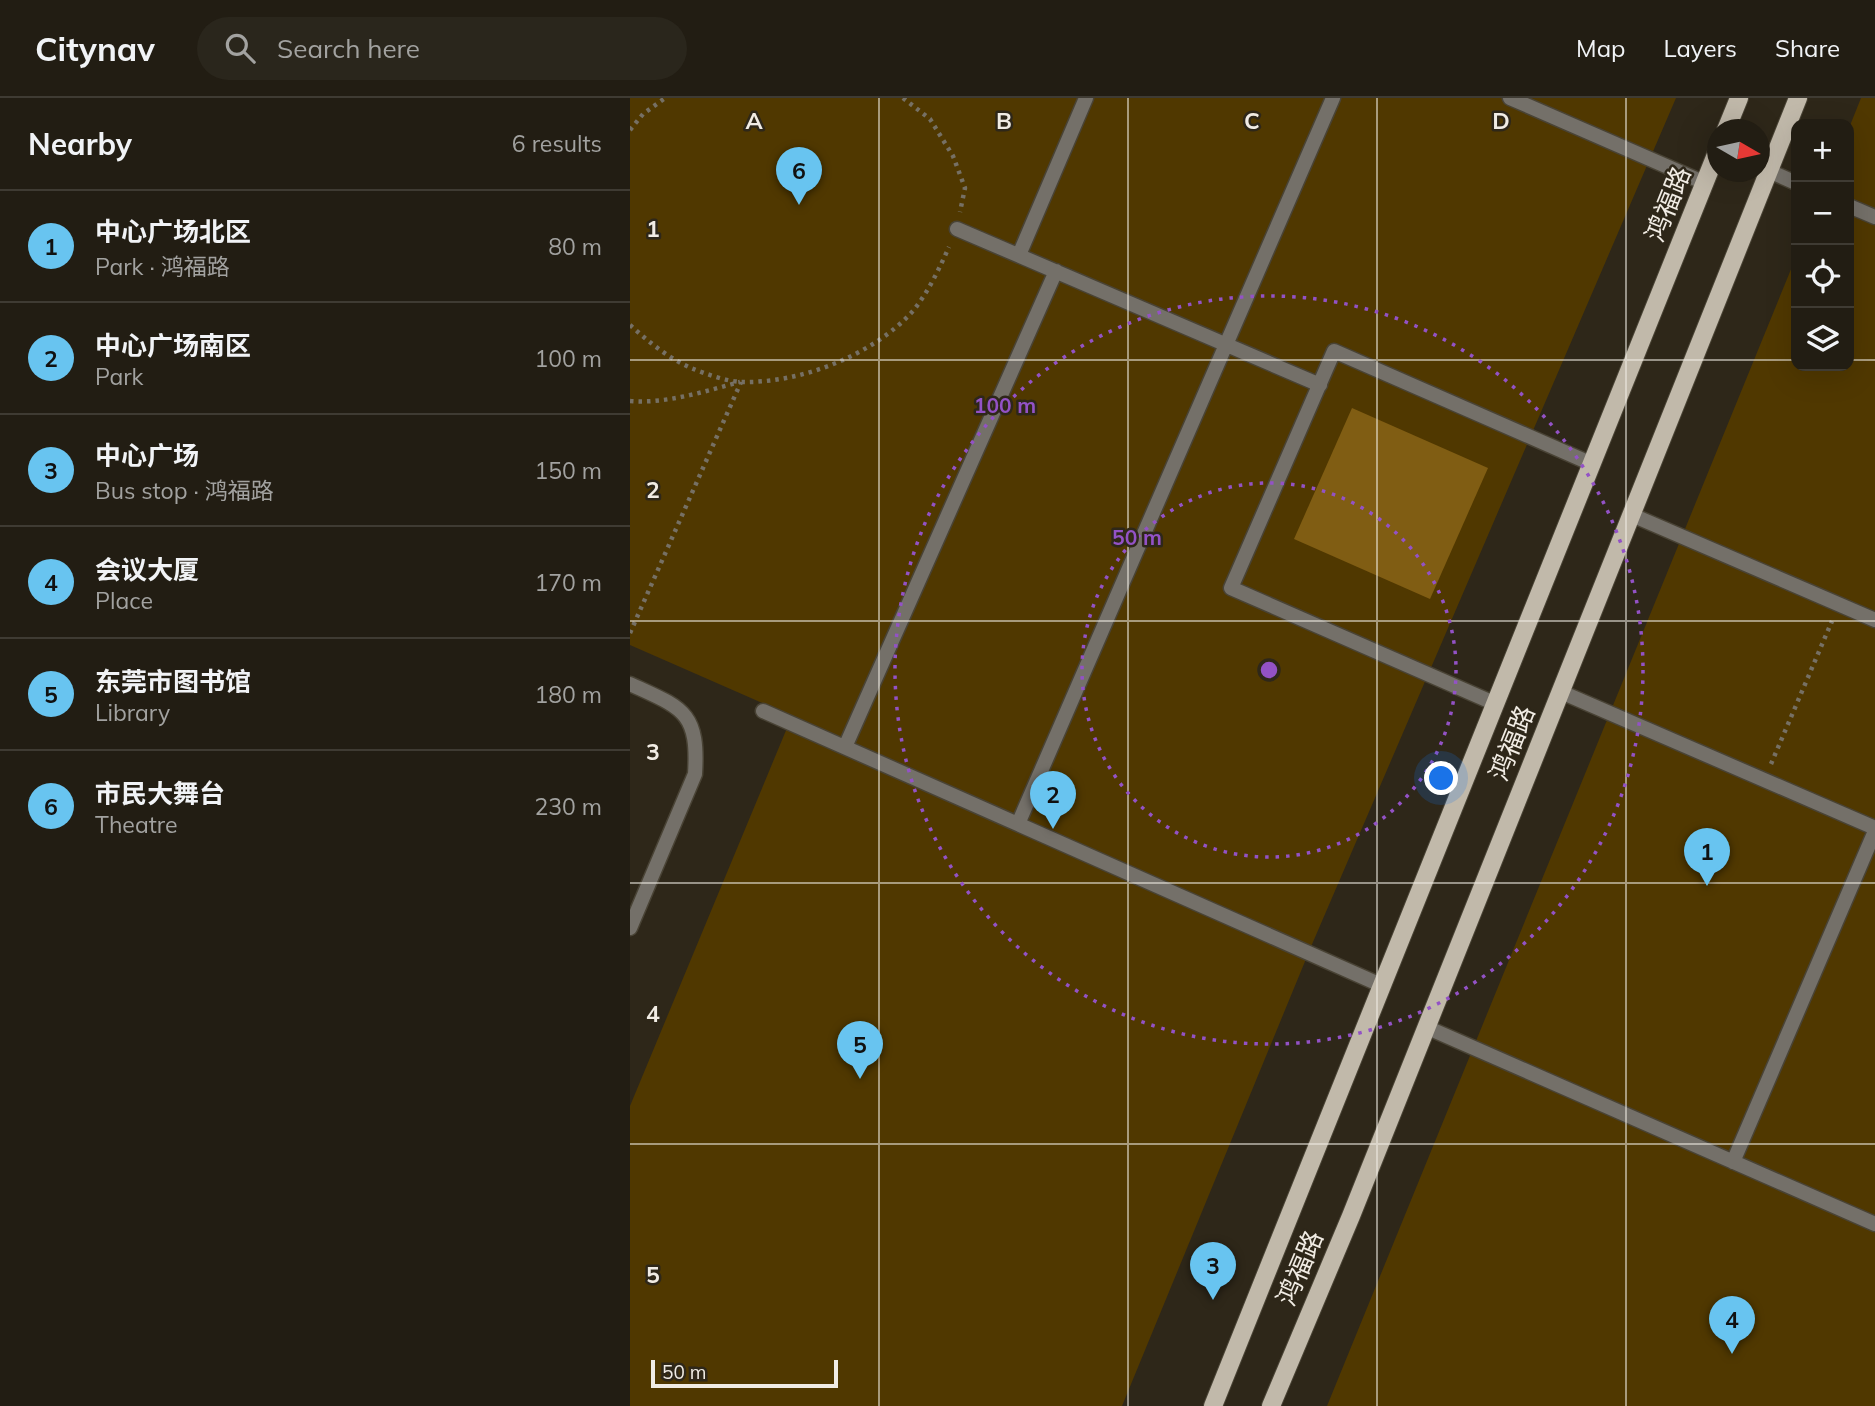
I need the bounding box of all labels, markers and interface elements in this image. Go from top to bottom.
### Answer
search box [197,17,687,80]
text: Citynav [35,28,155,69]
icon: search [221,29,259,67]
text: Search here [277,32,420,65]
text: Map [1576,33,1625,63]
text: Layers [1663,33,1737,63]
text: Share [1775,33,1840,63]
text: A [745,106,763,135]
text: B [996,106,1012,135]
text: C [1244,106,1260,135]
text: D [1492,106,1510,135]
north arrow [1707,119,1770,182]
map controls [1791,119,1854,371]
button: + [1791,119,1854,182]
text: Nearby [28,125,132,163]
text: 6 results [512,129,602,158]
pin: 6 [776,147,822,205]
street label: 鸿福路 [1638,161,1697,246]
button: − [1791,182,1854,245]
text: 1 [646,214,660,243]
text: 中心广场北区 [95,215,251,248]
text: 1 [44,232,58,261]
text: 80 m [548,232,602,261]
button: locate [1791,245,1854,308]
text: Park · 鸿福路 [95,252,230,281]
button: layers [1791,308,1854,371]
text: 中心广场南区 [95,329,251,362]
text: 2 [44,344,58,373]
text: 100 m [534,344,602,373]
text: Park [95,362,143,391]
text: 100 m [974,392,1036,418]
text: 中心广场 [95,439,199,472]
text: 3 [44,456,58,485]
text: 150 m [534,456,602,485]
text: 2 [646,475,660,504]
text: Bus stop · 鸿福路 [95,476,274,505]
text: 50 m [1112,524,1162,550]
text: 会议大厦 [95,553,199,586]
text: 4 [44,568,58,597]
text: 170 m [534,568,602,597]
text: Place [95,586,153,615]
centre of rings [1257,658,1281,682]
text: 东莞市图书馆 [95,665,251,698]
text: 5 [44,680,58,709]
text: 180 m [534,680,602,709]
text: Library [95,698,170,727]
street label: 鸿福路 [1482,700,1541,785]
text: 3 [646,737,660,766]
your location [1424,761,1458,795]
pin: 2 [1030,771,1076,829]
text: 市民大舞台 [95,777,225,810]
text: 6 [44,792,58,821]
text: 230 m [534,792,602,821]
text: Theatre [95,810,177,839]
pin: 1 [1684,828,1730,886]
text: 4 [646,999,660,1028]
pin: 5 [837,1021,883,1079]
street label: 鸿福路 [1269,1225,1330,1310]
pin: 3 [1190,1242,1236,1300]
text: 5 [646,1260,660,1289]
pin: 4 [1709,1296,1755,1354]
scale bar [651,1357,838,1389]
text: 50 m [662,1360,706,1384]

